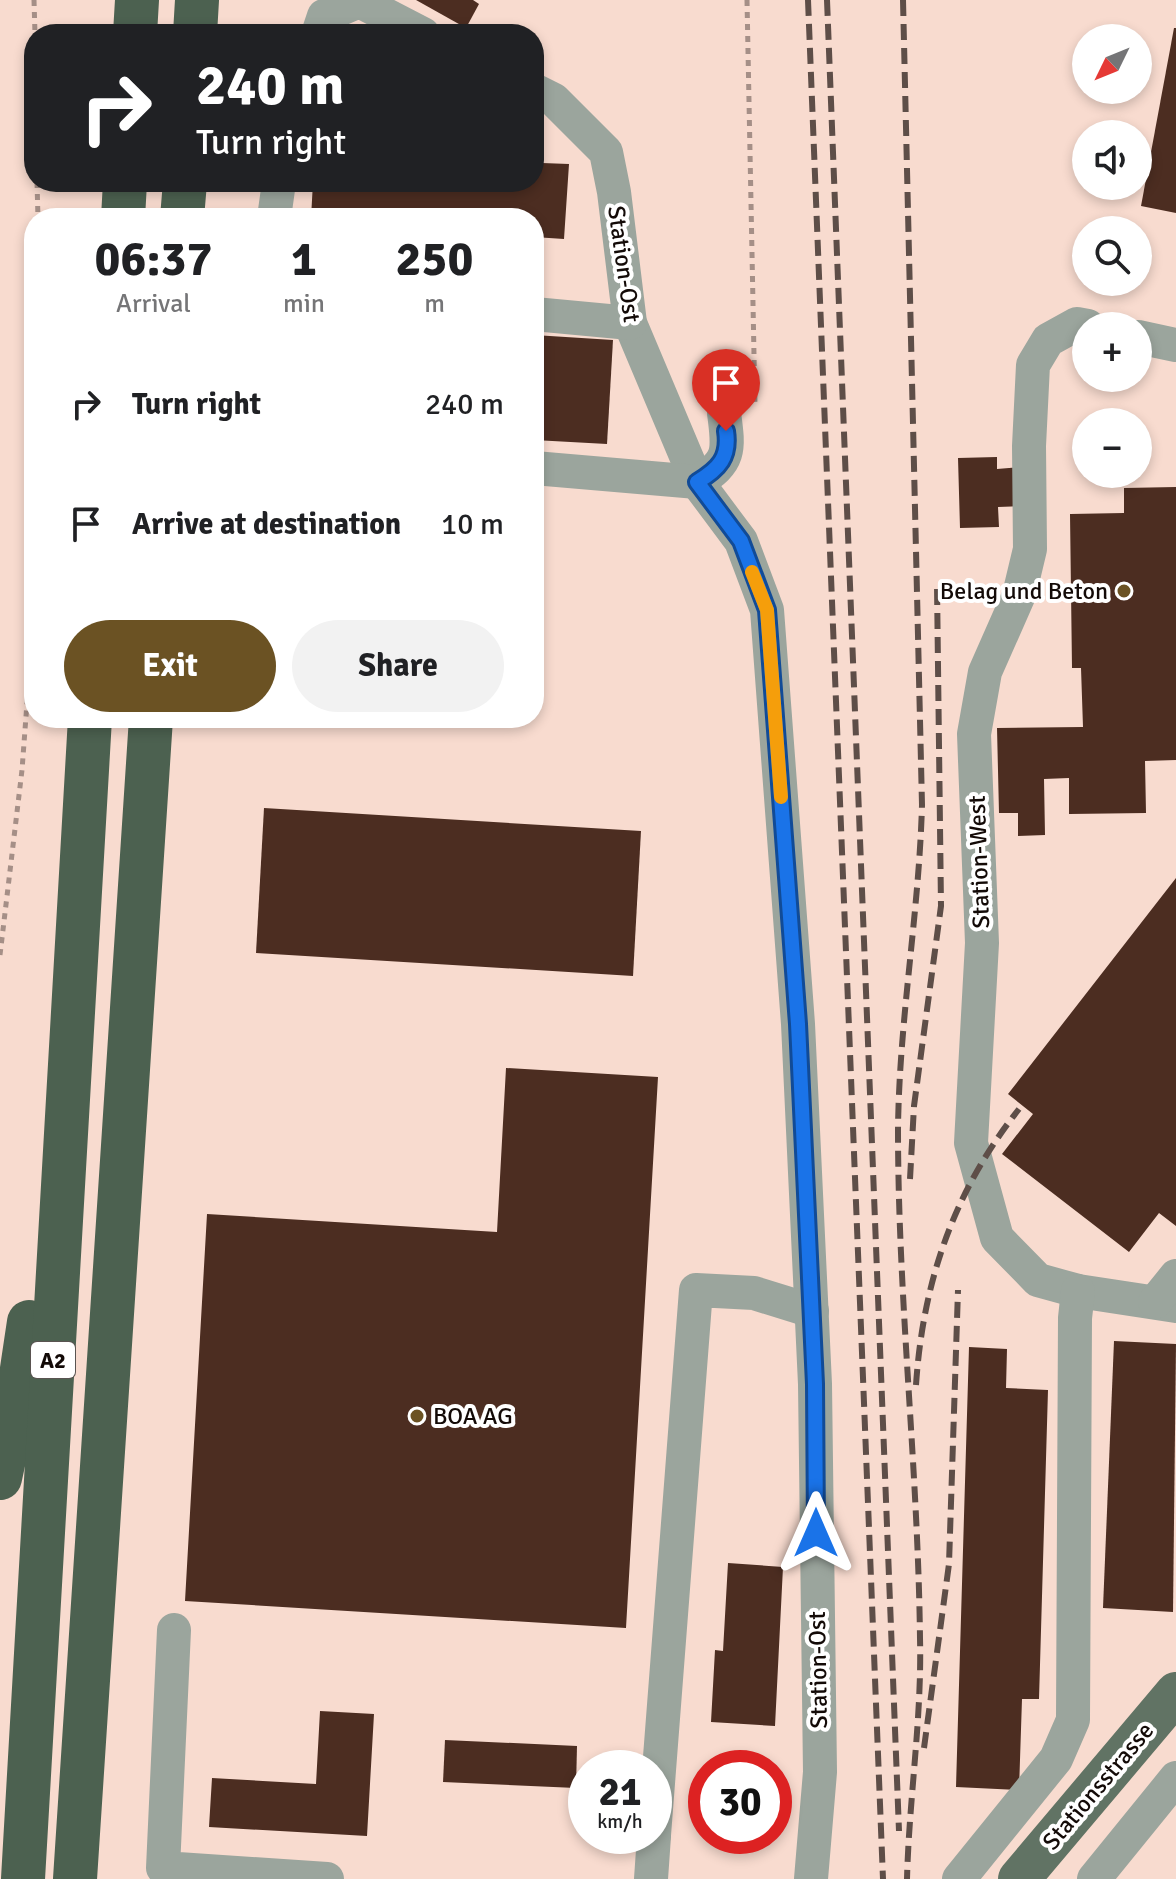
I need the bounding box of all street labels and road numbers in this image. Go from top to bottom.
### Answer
street label: Station-Ost [601,204,647,324]
street label: Station-West [962,795,996,929]
road number: A2 [31,1342,75,1378]
street label: Station-Ost [802,1611,834,1729]
street label: Stationsstrasse [1036,1716,1160,1856]

